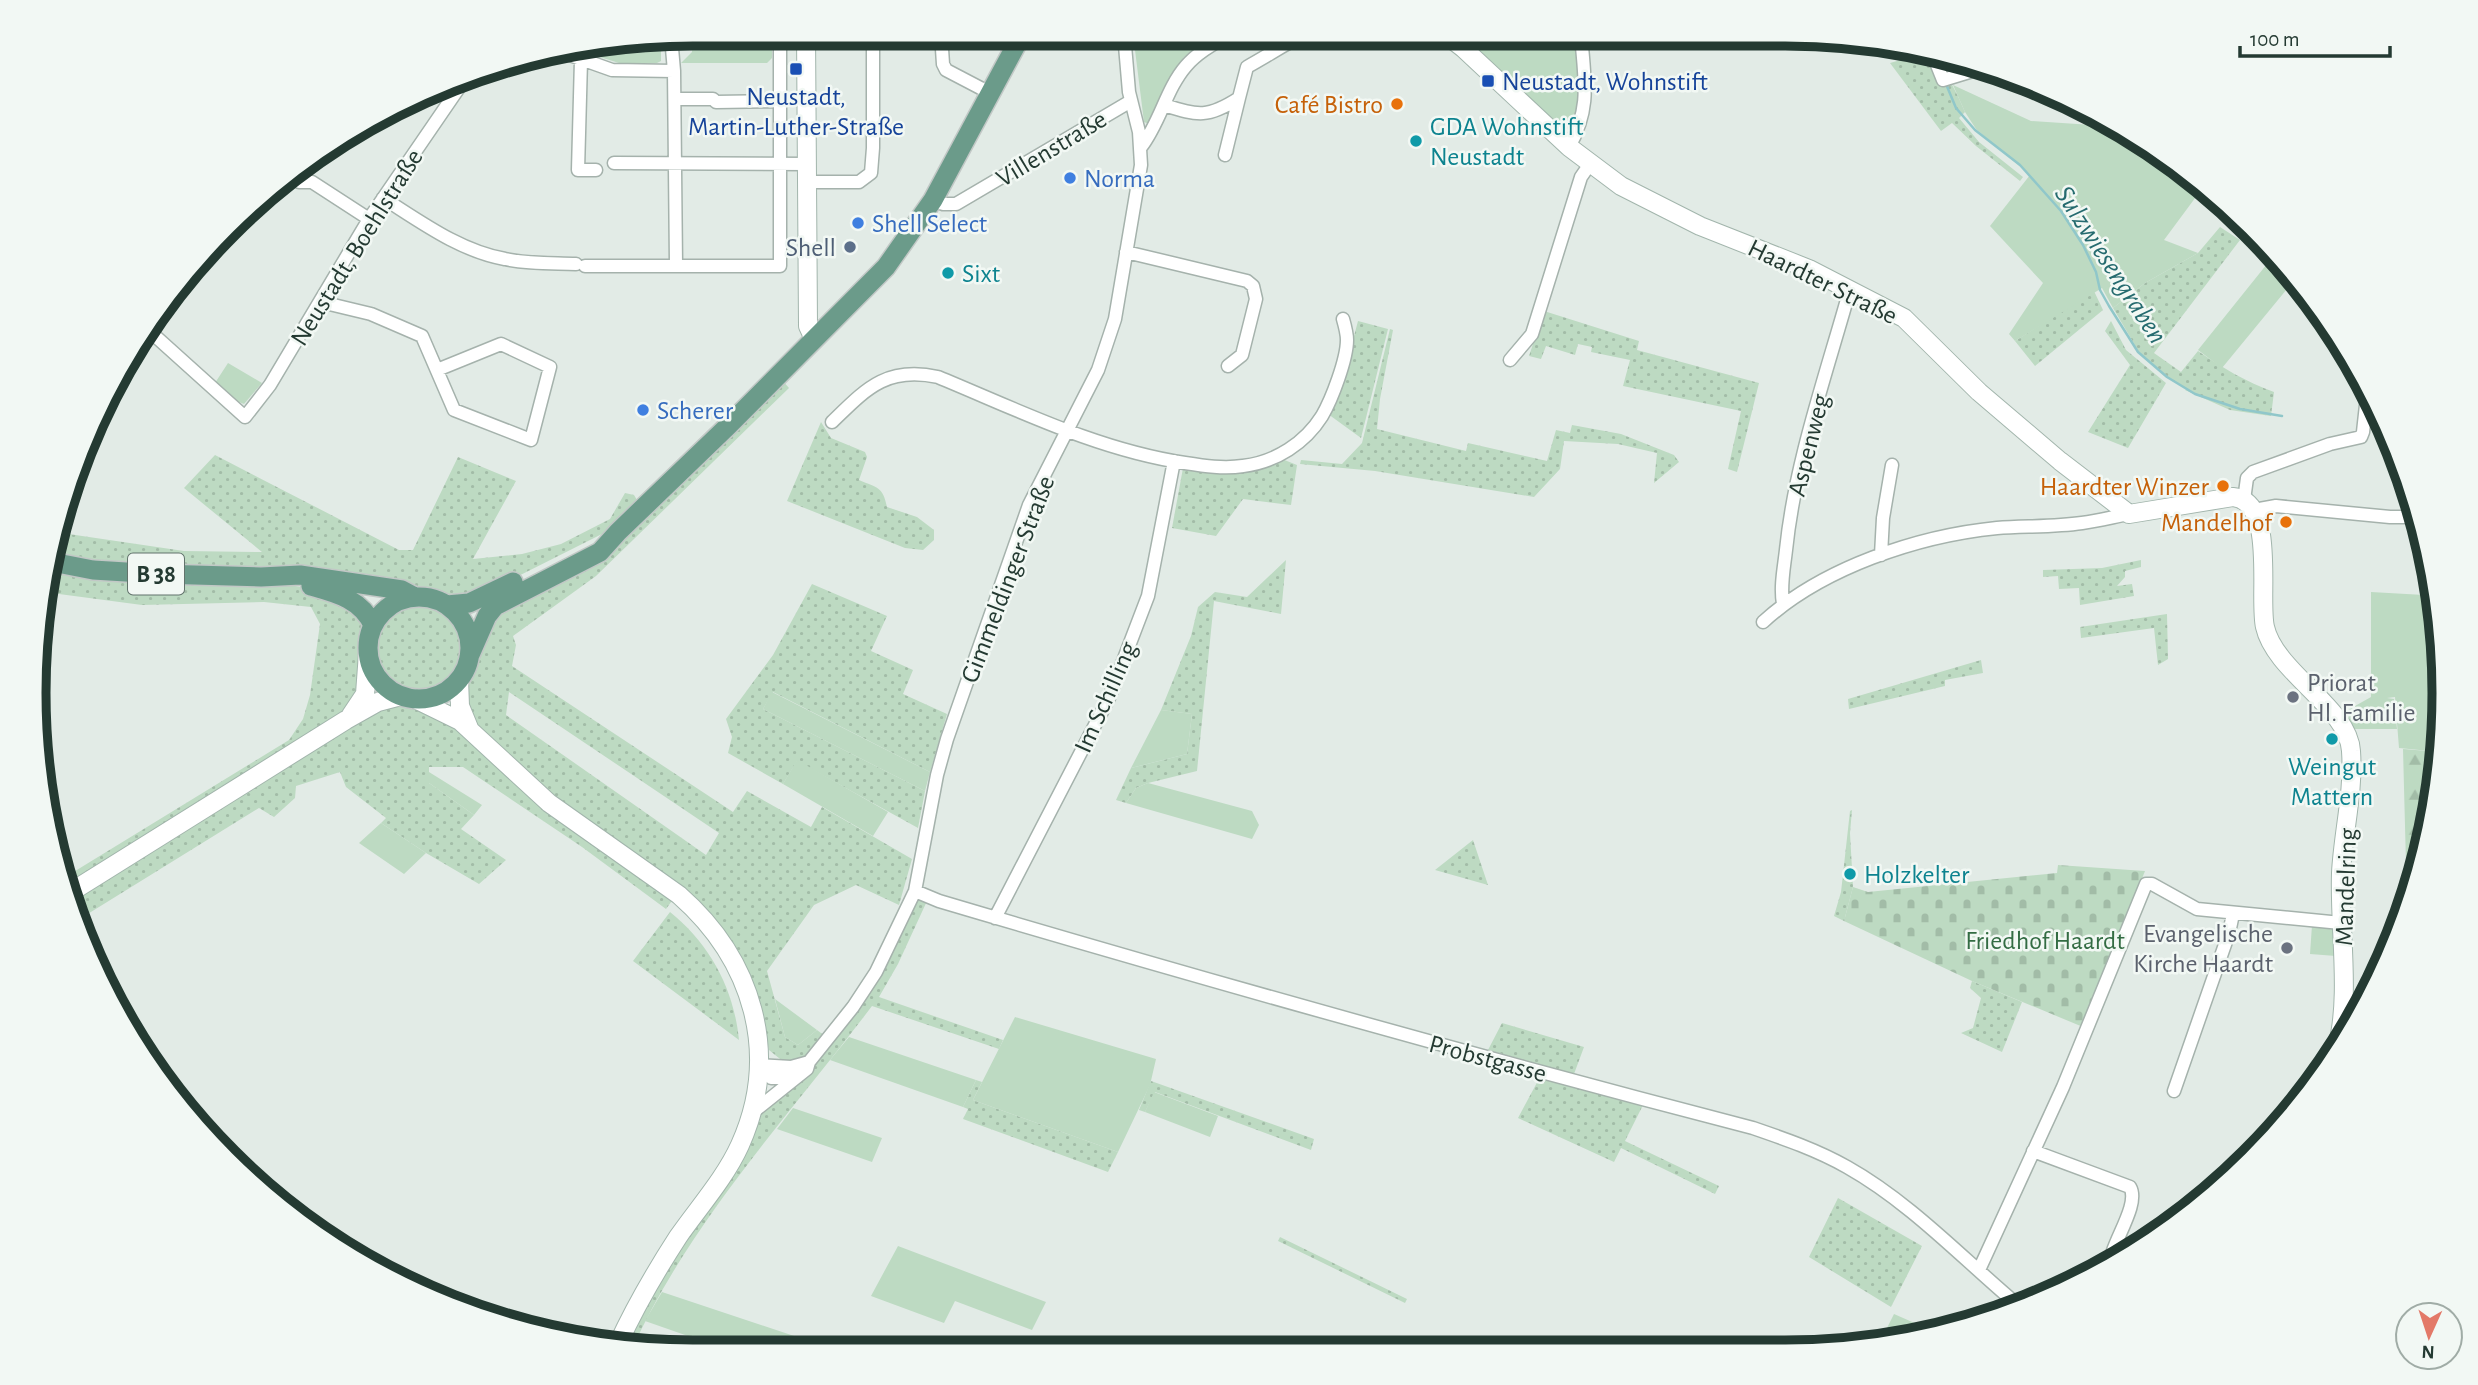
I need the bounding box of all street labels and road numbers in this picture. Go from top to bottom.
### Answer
street label: Villenstraße [992,106,1111,192]
street label: Neustadt, Boehlstraße [286,145,428,350]
street label: Haardter Straße [1744,235,1901,329]
street label: Aspenweg [1784,391,1834,499]
street label: Gimmeldinger Straße [957,472,1059,686]
road number: B 38 [128,554,184,594]
street label: Im Schilling [1070,638,1142,757]
street label: Mandelring [2331,827,2361,946]
street label: Probstgasse [1426,1031,1549,1087]

